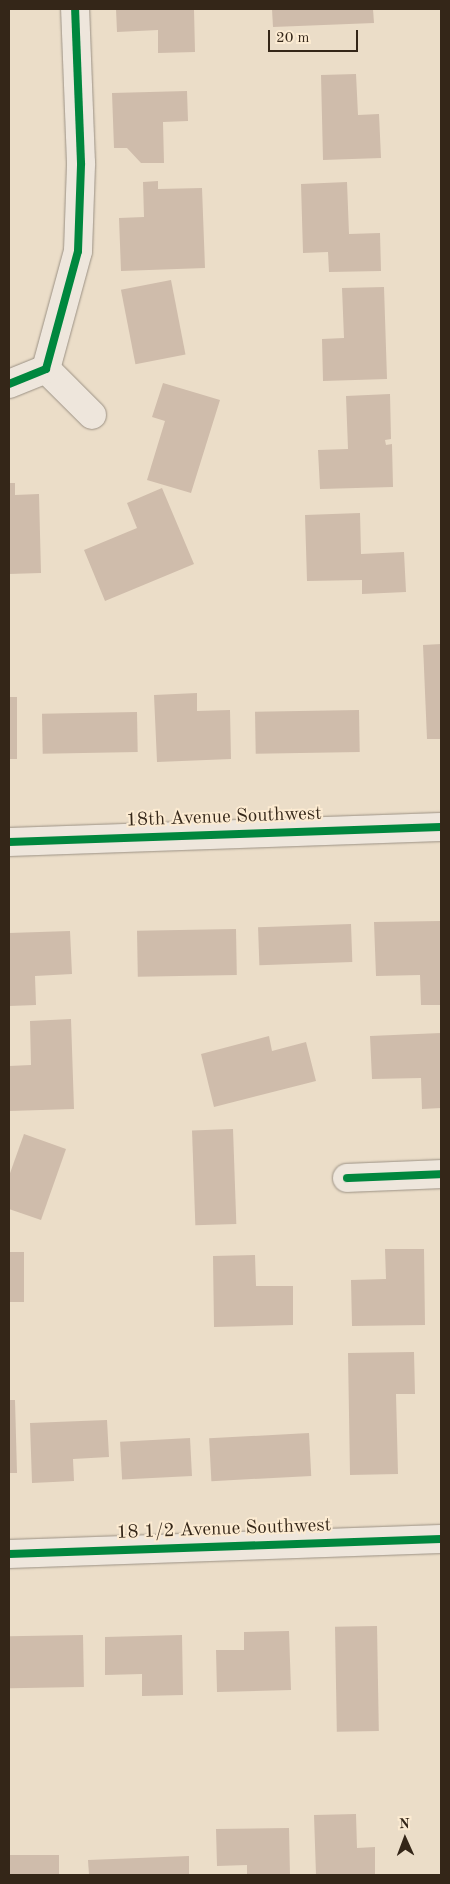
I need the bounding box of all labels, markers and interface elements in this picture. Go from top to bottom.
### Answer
scale bar [270,20,360,52]
text: 20 m [276,31,310,46]
street label: 18th Avenue Southwest [126,803,322,833]
street label: 18 1/2 Avenue Southwest [116,1515,332,1545]
north arrow [380,1814,430,1864]
text: N [399,1817,410,1831]

